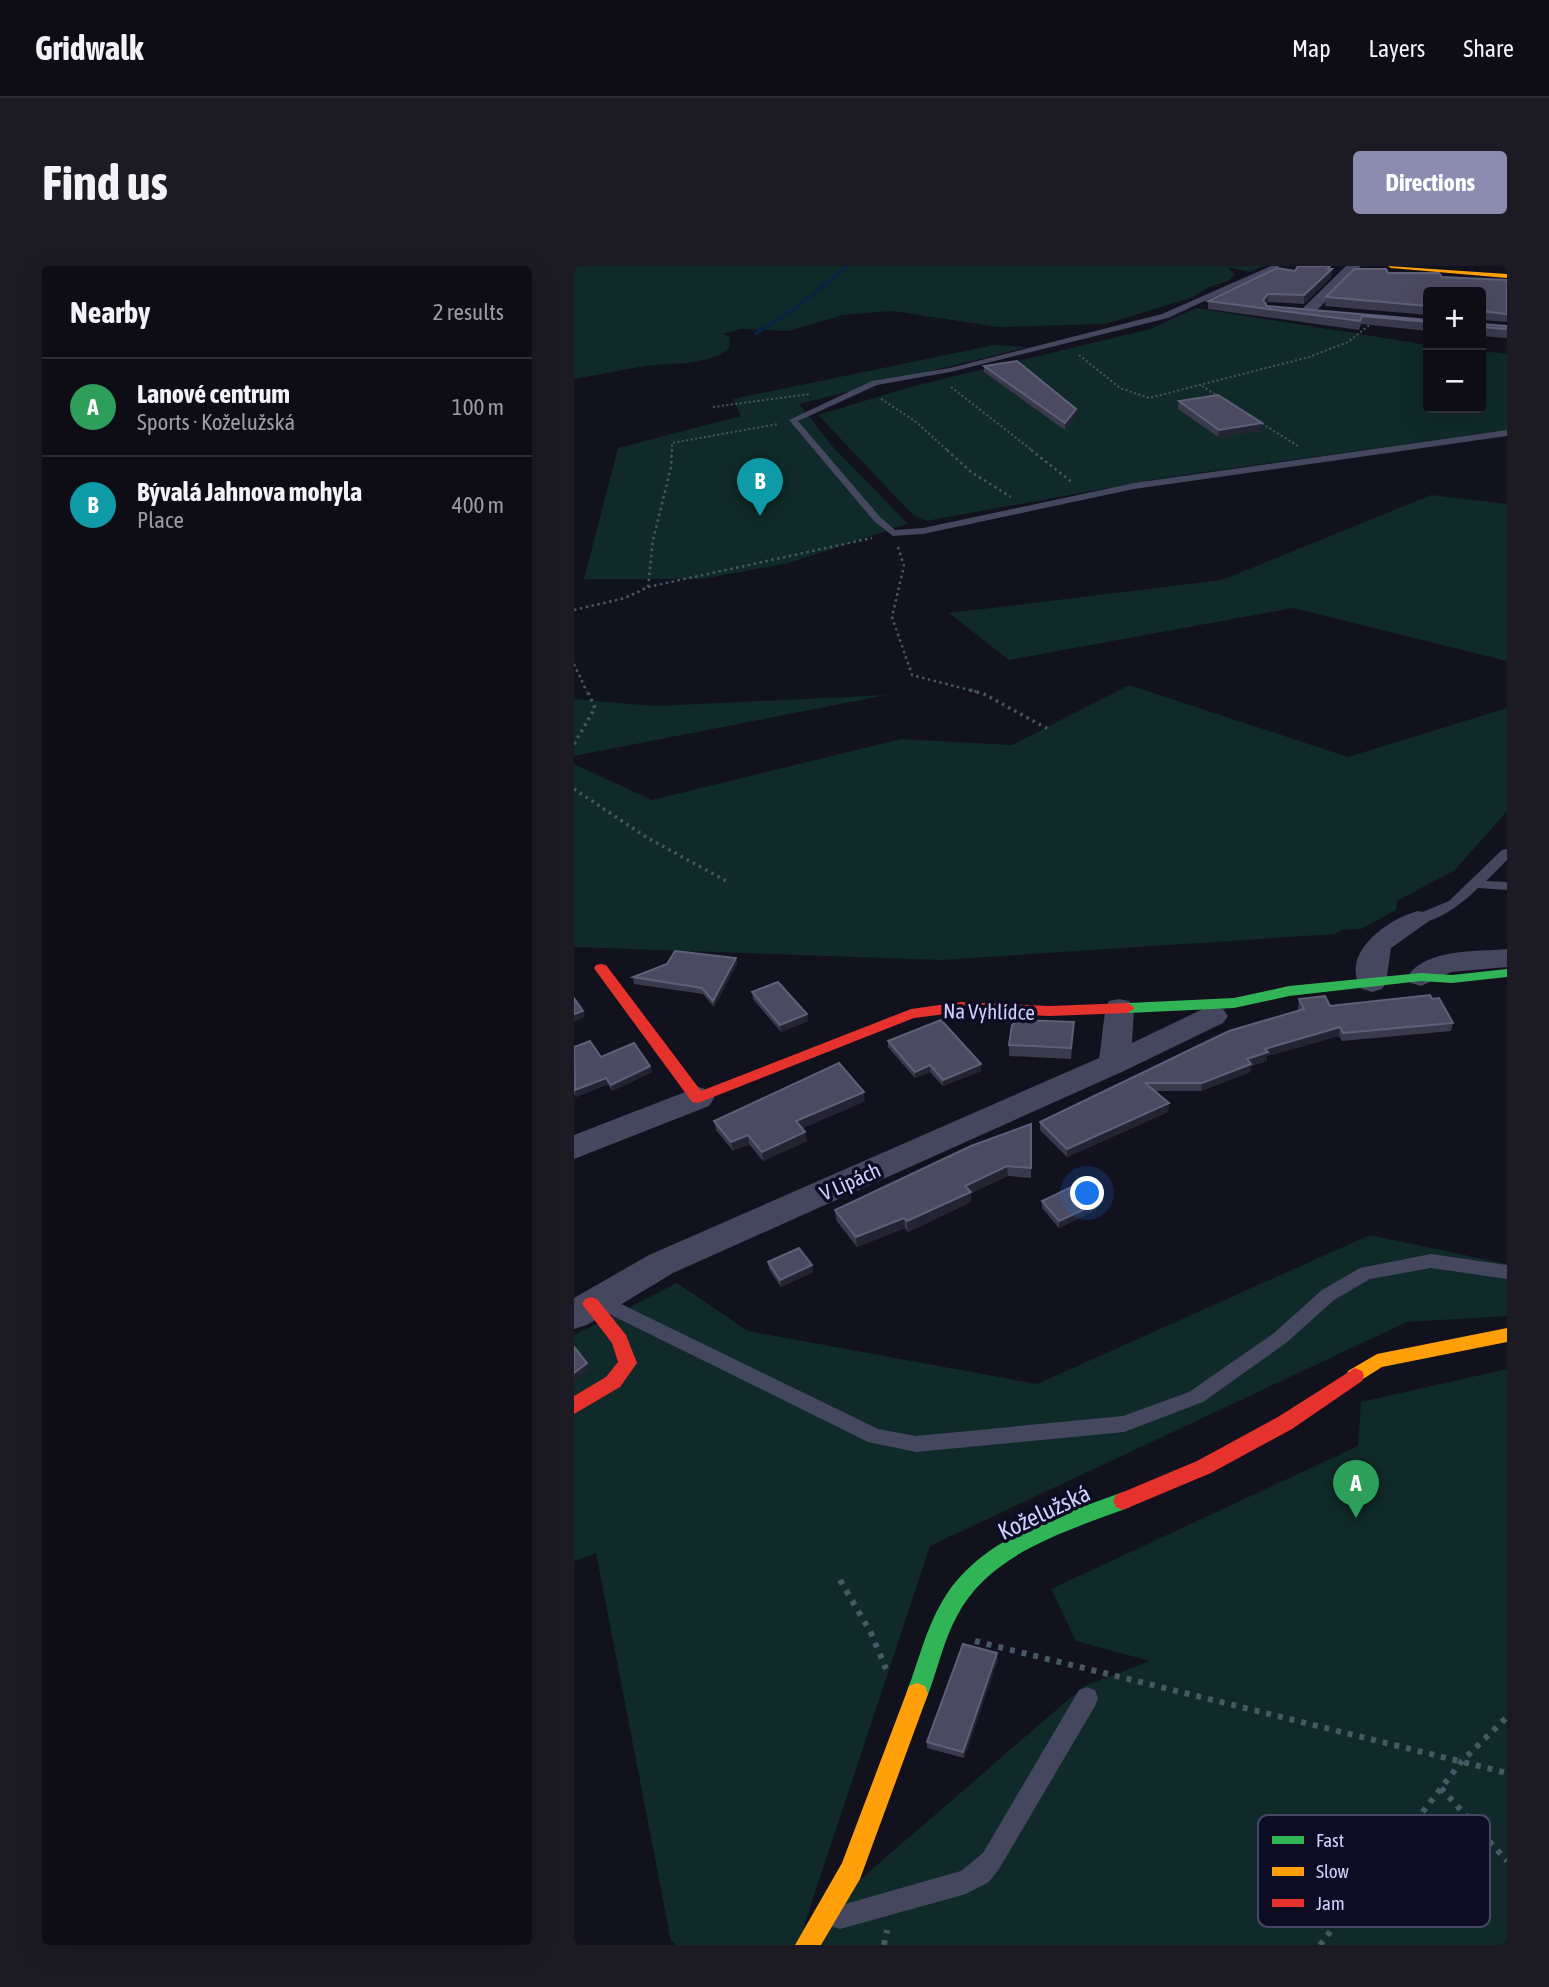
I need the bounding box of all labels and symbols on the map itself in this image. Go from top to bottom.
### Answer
pin: B [737,458,783,516]
street label: Na Vyhlídce [943,998,1035,1024]
street label: V Lipách [816,1157,884,1205]
your location [1070,1176,1104,1210]
pin: A [1333,1460,1379,1518]
street label: Koželužská [994,1479,1094,1545]
legend [1258,1815,1490,1927]
text: Fast [1316,1829,1344,1851]
text: Slow [1316,1860,1350,1882]
text: Jam [1316,1892,1345,1914]

